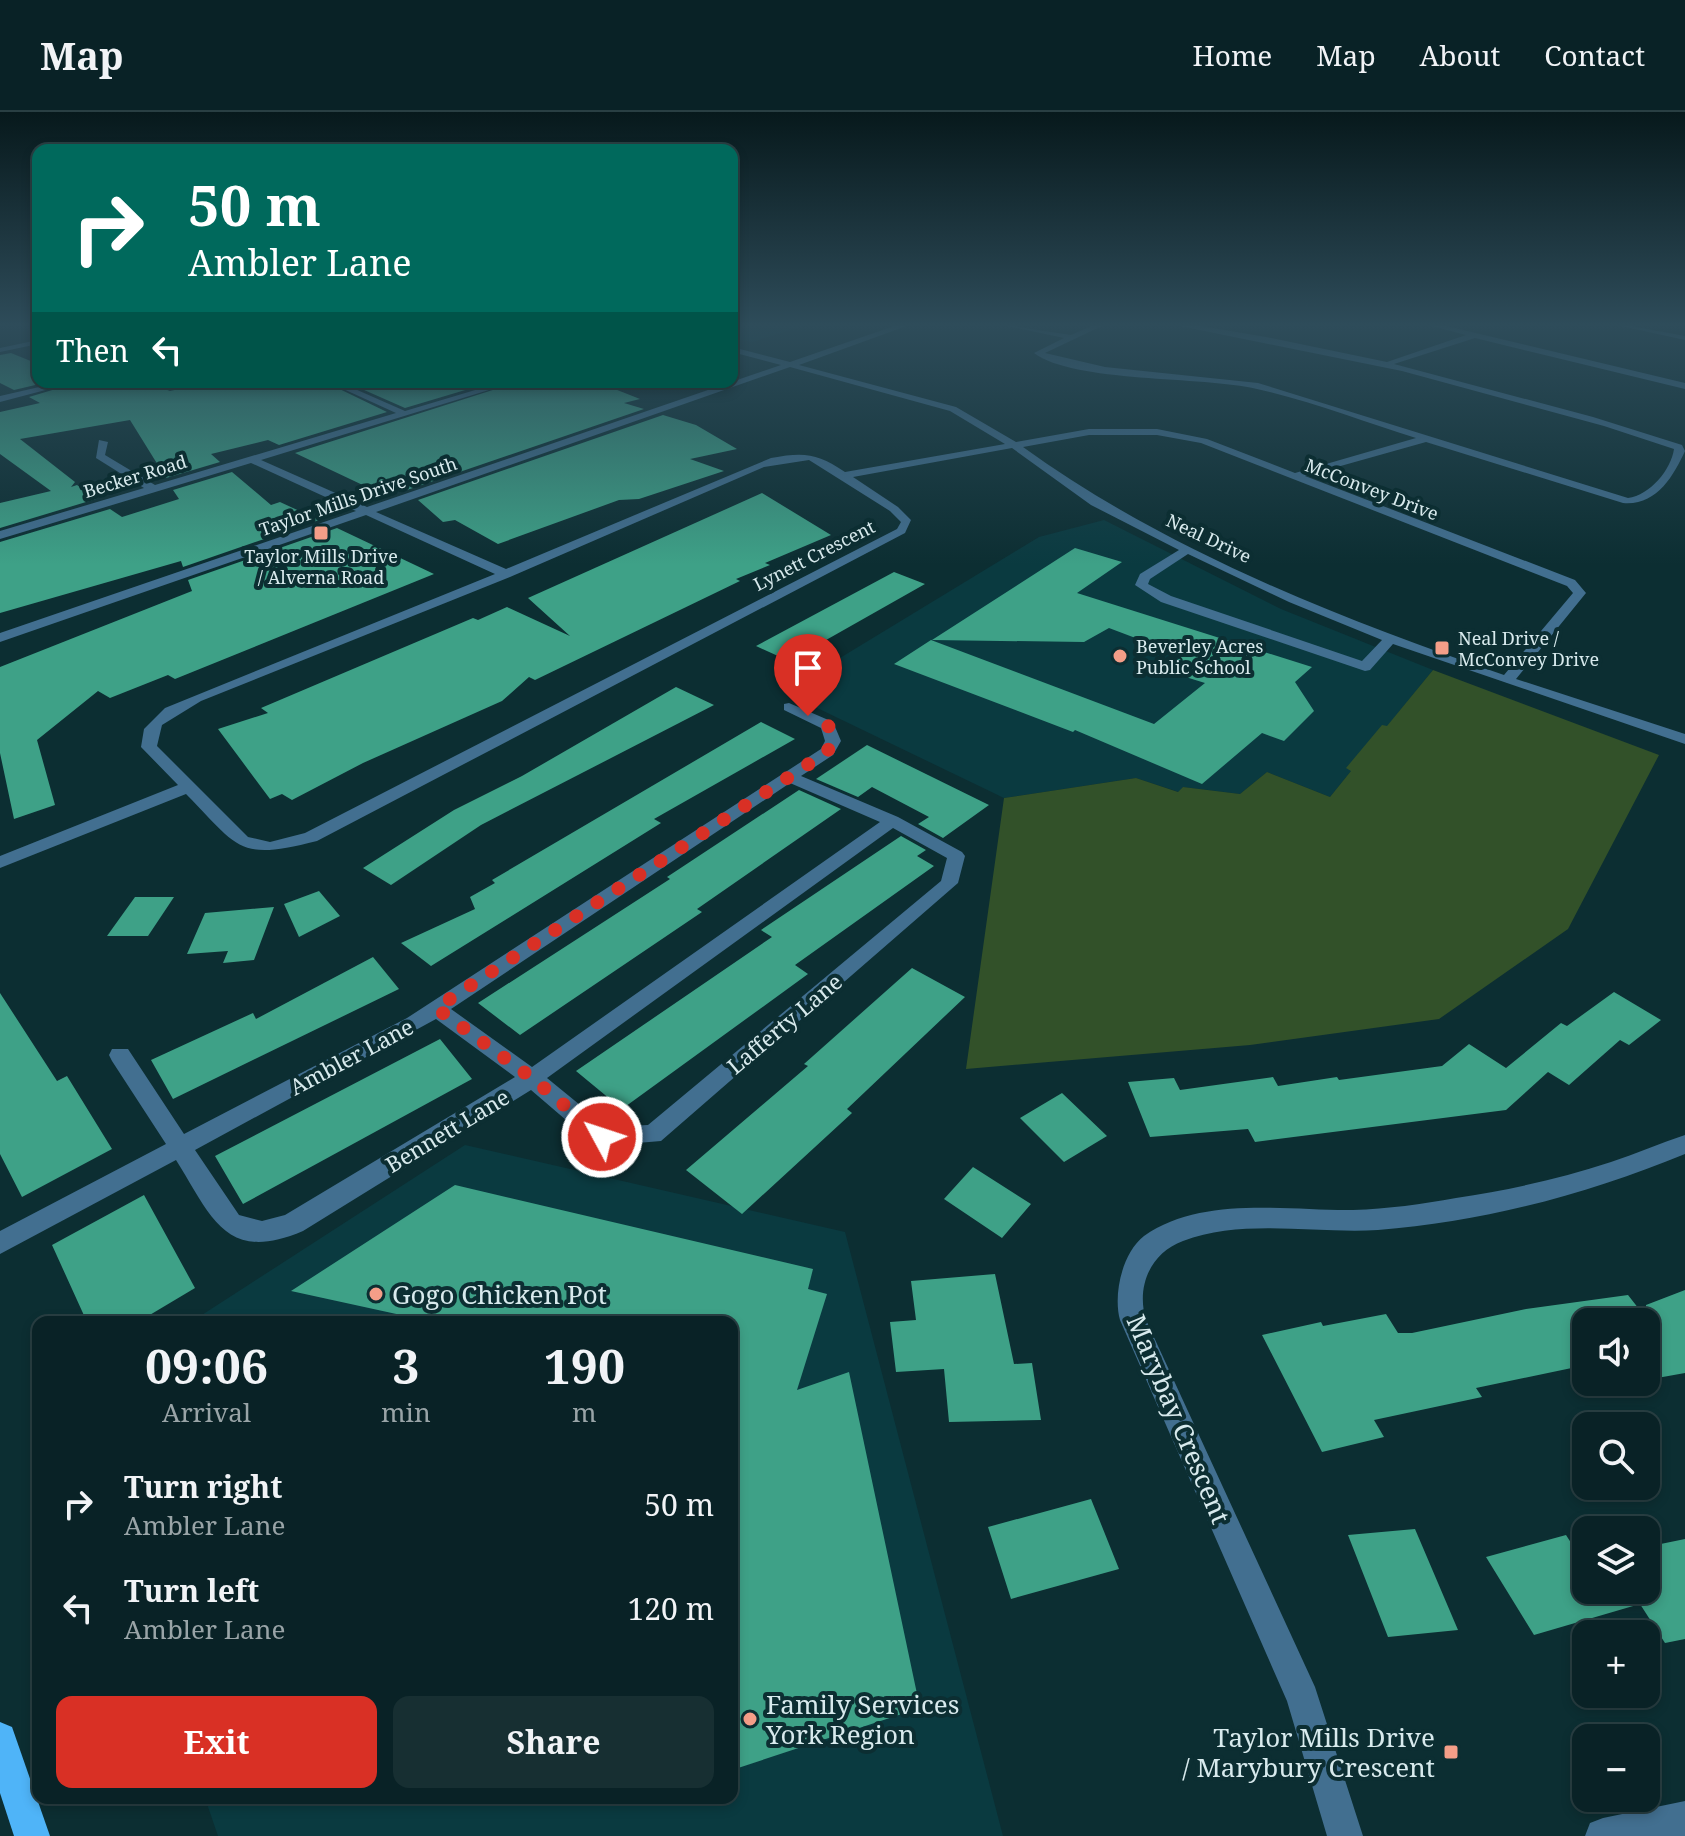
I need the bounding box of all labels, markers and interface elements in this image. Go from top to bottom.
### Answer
text: Map [40,29,124,81]
text: Home [1193,36,1272,74]
text: Map [1316,36,1376,74]
text: About [1420,36,1500,74]
text: Contact [1544,36,1645,74]
text: 50 m [188,166,321,242]
icon: right [56,176,160,280]
text: Ambler Lane [188,238,411,287]
icon: left [145,328,189,372]
text: Then [56,330,129,371]
street label: Becker Road [81,449,189,503]
street label: Taylor Mills Drive South [256,451,460,541]
street label: McConvey Drive [1302,453,1442,525]
street label: Neal Drive [1163,508,1255,568]
street label: Lynett Crescent [749,514,879,596]
marker: Taylor Mills Drive / Alverna Road [312,524,330,542]
place label: Taylor Mills Drive / Alverna Road [244,544,398,589]
place label: Neal Drive / McConvey Drive [1458,626,1599,671]
pin [774,634,842,716]
place label: Beverley Acres Public School [1136,634,1263,679]
marker: Neal Drive / McConvey Drive [1433,639,1451,657]
icon: arrive [786,646,830,690]
marker: Beverley Acres Public School [1111,647,1129,665]
street label: Lafferty Lane [720,966,848,1080]
street label: Ambler Lane [284,1011,418,1101]
street label: Bennett Lane [379,1081,515,1179]
position arrow [560,1095,644,1179]
place label: Gogo Chicken Pot [392,1276,607,1312]
marker: Gogo Chicken Pot [367,1285,385,1303]
map controls [1572,1308,1660,1812]
button: sound [1572,1308,1660,1396]
street label: Marybay Crescent [1119,1309,1239,1529]
text: 09:06 [145,1333,268,1398]
text: 3 [392,1333,419,1398]
text: 190 [544,1333,625,1398]
text: Arrival [162,1394,251,1430]
text: min [381,1394,431,1430]
text: m [572,1394,597,1430]
button: search [1572,1412,1660,1500]
text: Turn right [124,1466,282,1507]
icon: right [56,1482,100,1526]
text: 50 m [644,1484,714,1525]
text: Ambler Lane [124,1507,285,1543]
button: layers [1572,1516,1660,1604]
text: Turn left [124,1570,259,1611]
icon: left [56,1586,100,1630]
text: 120 m [628,1588,714,1629]
text: Ambler Lane [124,1611,285,1647]
button: + [1572,1620,1660,1708]
place label: Family Services York Region [765,1686,959,1752]
button: Exit [56,1696,377,1788]
button: Share [393,1696,714,1788]
marker: Family Services York Region [741,1710,759,1728]
place label: Taylor Mills Drive / Marybury Crescent [1182,1719,1435,1785]
button: − [1572,1724,1660,1812]
marker: Taylor Mills Drive / Marybury Crescent [1442,1743,1460,1761]

